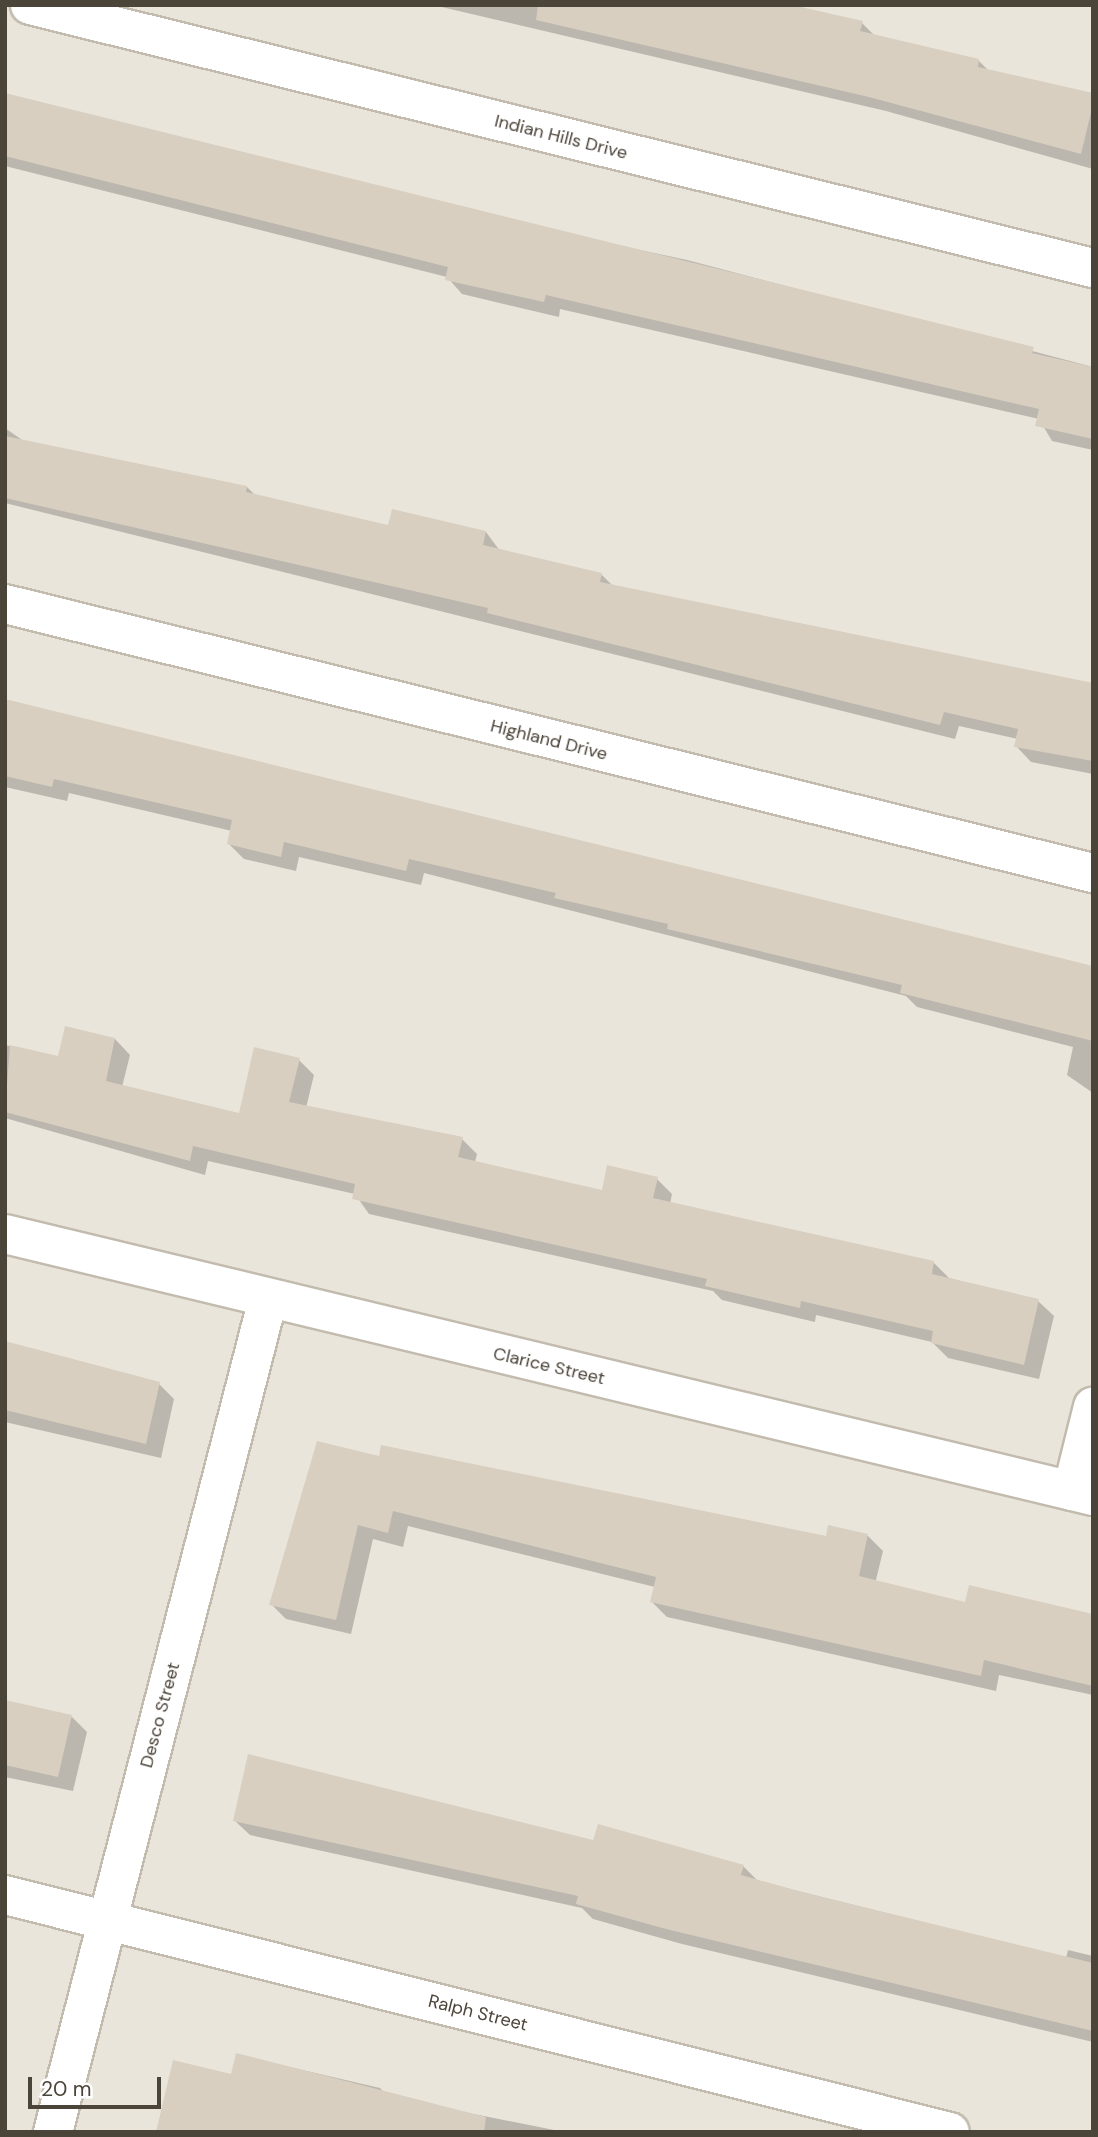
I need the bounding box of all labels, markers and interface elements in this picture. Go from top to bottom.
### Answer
street label: Indian Hills Drive [492,110,630,164]
street label: Highland Drive [488,715,610,765]
street label: Clarice Street [491,1343,607,1389]
street label: Desco Street [136,1660,184,1770]
street label: Ralph Street [426,1990,530,2036]
scale bar [32,2064,164,2108]
text: 20 m [41,2075,92,2103]

